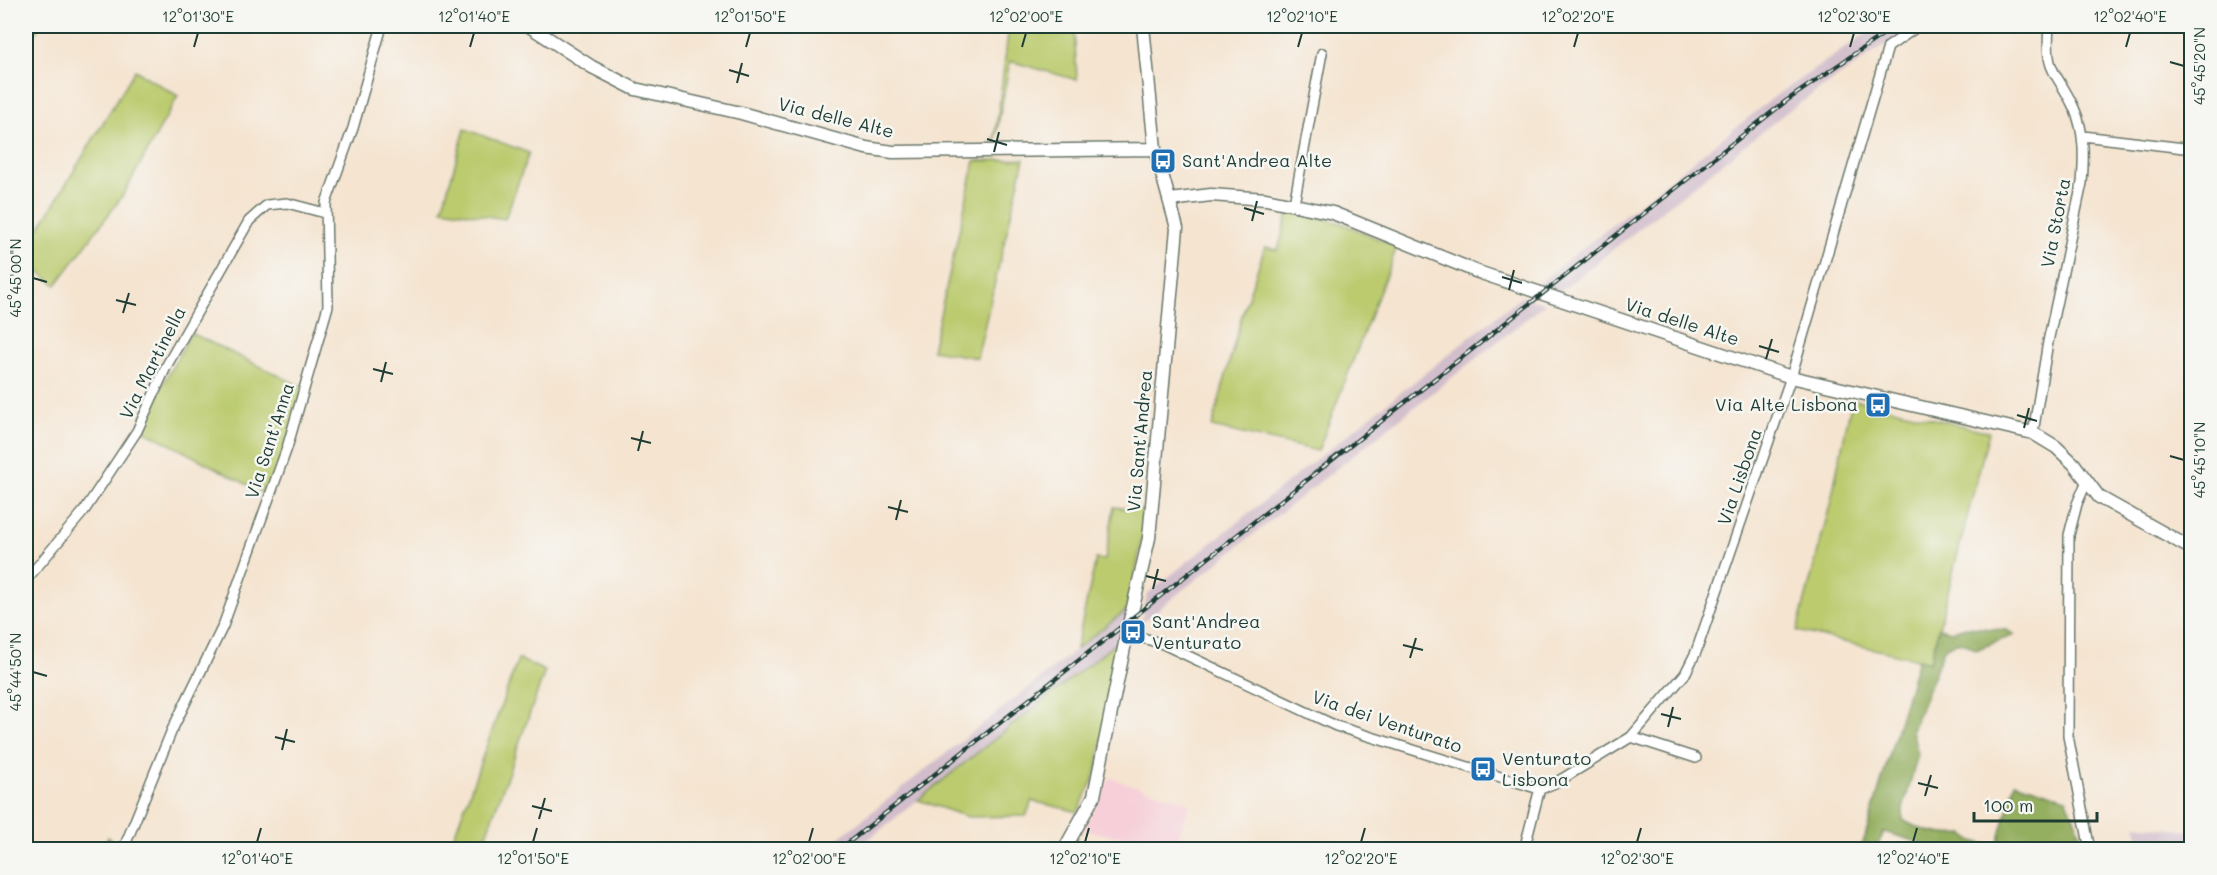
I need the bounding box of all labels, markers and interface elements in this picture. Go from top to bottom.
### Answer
text: 12°01'30"E [162,6,234,26]
text: 12°01'40"E [438,6,510,26]
text: 12°01'50"E [714,6,786,26]
text: 12°02'00"E [989,6,1063,26]
text: 12°02'10"E [1266,6,1338,26]
text: 12°02'20"E [1541,6,1615,26]
text: 12°02'30"E [1817,6,1891,26]
text: 12°02'40"E [2093,6,2167,26]
text: 45°45'20"N [2189,27,2209,105]
street label: Via delle Alte [776,91,897,143]
bus stop icon: Sant'Andrea Alte [1148,146,1178,176]
place label: Sant'Andrea Alte [1182,148,1332,172]
street label: Via Storta [2035,176,2075,270]
text: 45°45'00"N [5,238,25,318]
street label: Via delle Alte [1622,291,1742,351]
street label: Via Martinella [113,302,191,423]
street label: Via Sant'Andrea [1121,369,1157,513]
street label: Via Sant'Anna [239,379,299,502]
bus stop icon: Via Alte Lisbona [1863,390,1893,420]
place label: Via Alte Lisbona [1715,392,1858,416]
text: 45°45'10"N [2189,422,2209,498]
street label: Via Lisbona [1711,425,1767,528]
place label: Sant'Andrea Venturato [1152,609,1260,654]
bus stop icon: Sant'Andrea Venturato [1118,617,1148,647]
text: 45°44'50"N [5,633,25,711]
street label: Via dei Venturato [1309,684,1466,758]
place label: Venturato Lisbona [1502,746,1592,791]
bus stop icon: Venturato Lisbona [1468,754,1498,784]
scale bar [1974,785,2097,823]
text: 100 m [1983,793,2033,817]
text: 12°01'40"E [221,848,293,868]
text: 12°01'50"E [497,848,569,868]
text: 12°02'00"E [772,848,846,868]
text: 12°02'10"E [1049,848,1121,868]
text: 12°02'20"E [1324,848,1398,868]
text: 12°02'30"E [1600,848,1674,868]
text: 12°02'40"E [1876,848,1950,868]

